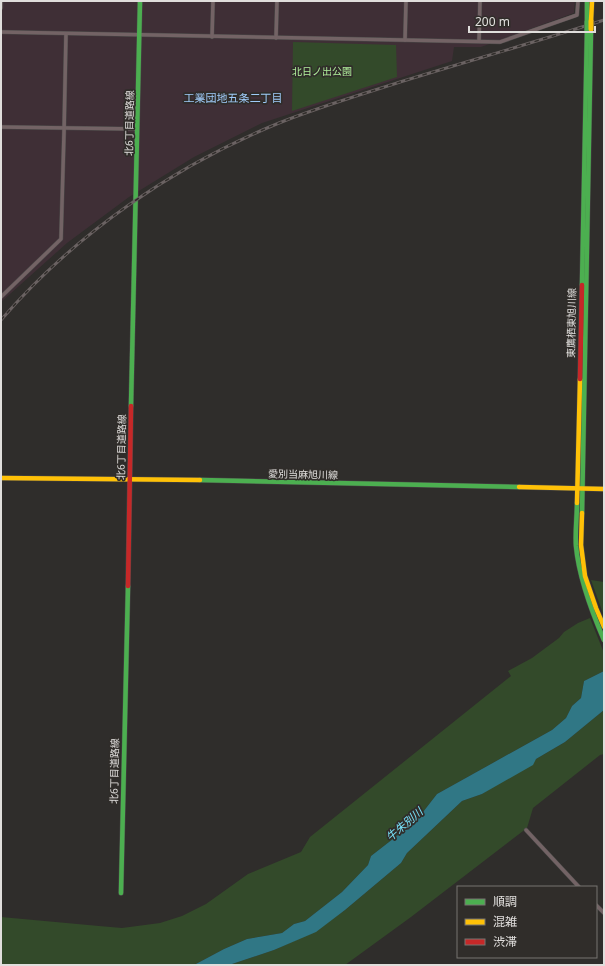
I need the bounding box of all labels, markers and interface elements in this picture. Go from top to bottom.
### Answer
scale bar [469,8,595,34]
text: 200 m [475,13,510,30]
park label: 北日ノ出公園 [292,64,352,78]
street label: 北6丁目道路線 [121,90,137,156]
district label: 工業団地五条二丁目 [184,90,283,105]
street label: 東鷹栖東旭川線 [563,288,579,358]
street label: 北6丁目道路線 [113,414,129,480]
street label: 愛別当麻旭川線 [268,466,338,482]
street label: 北6丁目道路線 [106,738,122,804]
water label: 牛朱別川 [382,803,426,844]
legend [457,886,597,958]
text: 順調 [493,893,517,910]
text: 混雑 [493,913,517,930]
text: 渋滞 [493,933,517,950]

